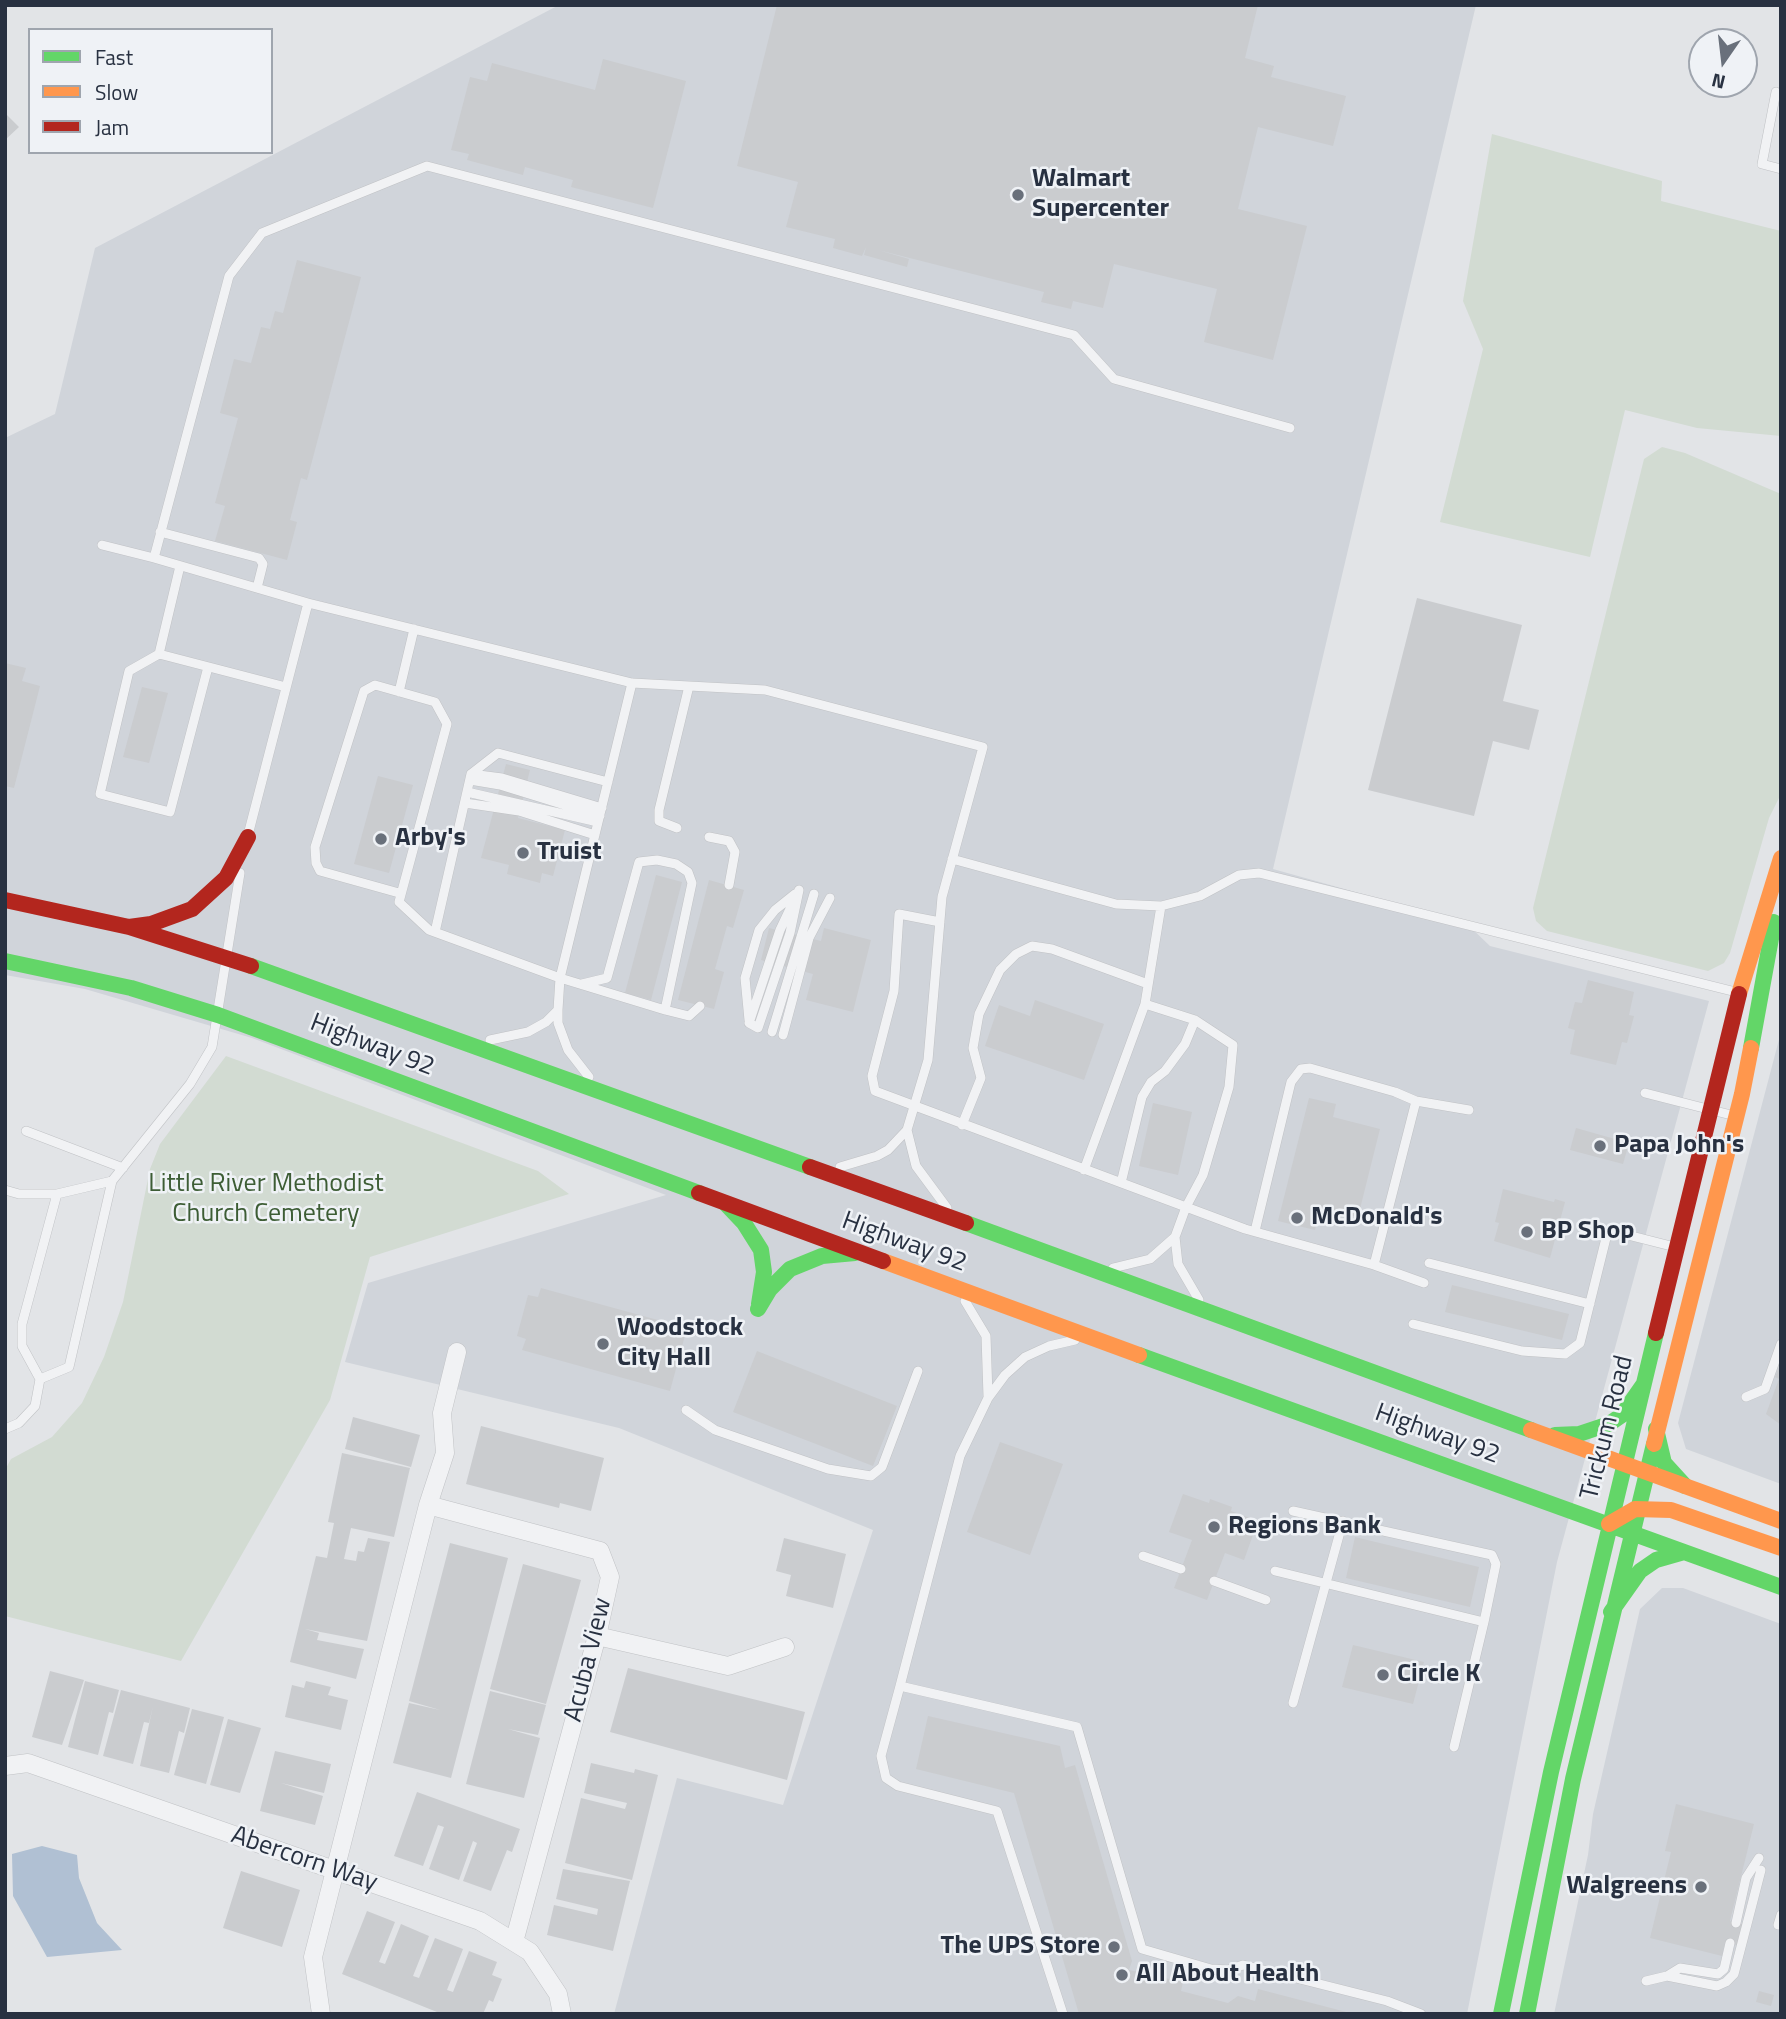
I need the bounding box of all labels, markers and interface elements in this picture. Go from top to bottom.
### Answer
legend [28,28,273,154]
north arrow [1688,28,1758,98]
text: Fast [95,41,133,73]
text: N [1708,66,1728,98]
text: Slow [95,76,138,108]
text: Jam [95,111,129,143]
place label: Walmart Supercenter [1032,164,1169,226]
marker: Walmart Supercenter [1010,187,1026,203]
place label: Arby's [395,823,466,855]
marker: Arby's [373,831,389,847]
place label: Truist [537,837,602,869]
marker: Truist [515,845,531,861]
street label: Highway 92 [306,1008,438,1084]
place label: Papa John's [1614,1130,1744,1162]
marker: Papa John's [1592,1138,1608,1154]
park label: Little River Methodist Church Cemetery [148,1169,384,1230]
place label: McDonald's [1311,1202,1443,1234]
street label: Highway 92 [837,1206,971,1280]
marker: McDonald's [1289,1210,1305,1226]
place label: BP Shop [1541,1216,1634,1248]
marker: BP Shop [1519,1224,1535,1240]
place label: Woodstock City Hall [617,1313,743,1374]
marker: Woodstock City Hall [595,1336,611,1352]
street label: Trickum Road [1575,1353,1641,1503]
street label: Highway 92 [1370,1398,1504,1472]
place label: Regions Bank [1228,1511,1381,1543]
marker: Regions Bank [1206,1519,1222,1535]
street label: Acuba View [559,1595,619,1725]
place label: Circle K [1397,1659,1481,1691]
marker: Circle K [1375,1667,1391,1683]
street label: Abercorn Way [227,1820,381,1900]
place label: Walgreens [1566,1871,1687,1903]
marker: Walgreens [1693,1879,1709,1895]
place label: The UPS Store [941,1931,1100,1963]
marker: The UPS Store [1106,1939,1122,1955]
place label: All About Health [1136,1959,1319,1991]
marker: All About Health [1114,1967,1130,1983]

